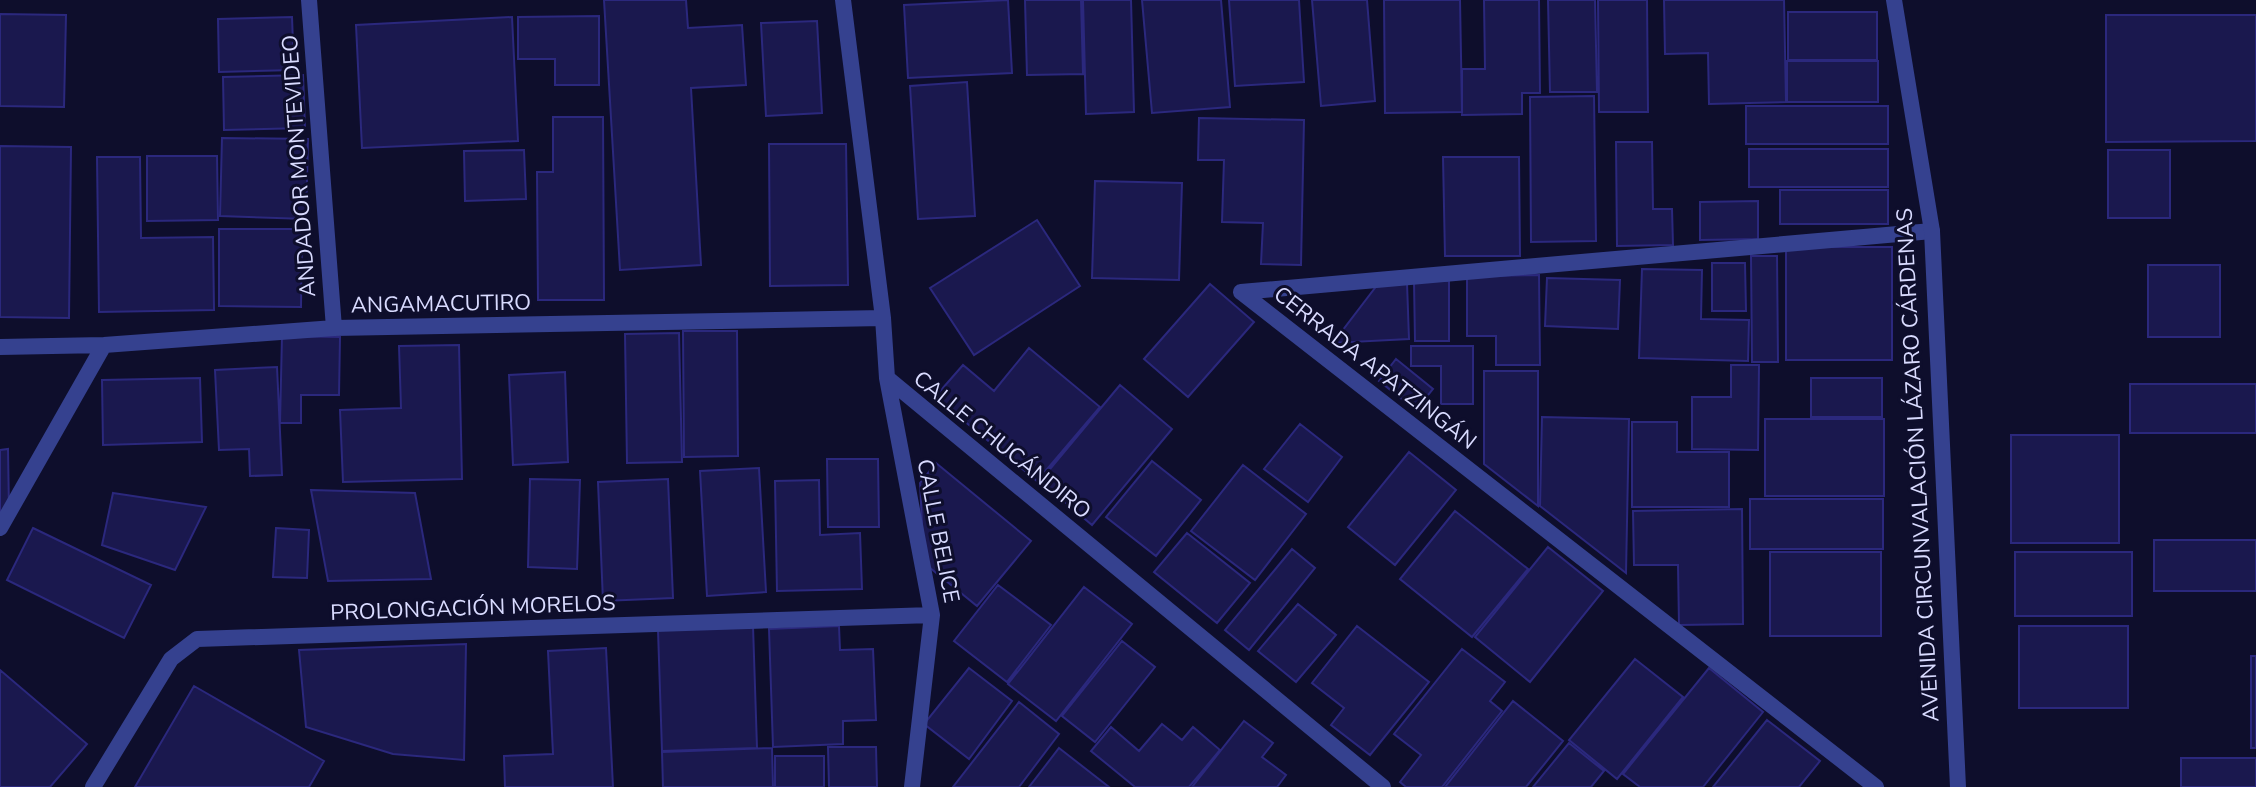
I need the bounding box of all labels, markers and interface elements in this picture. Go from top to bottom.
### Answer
street label: ANDADOR MONTEVIDEO [275,34,323,298]
street label: AVENIDA CIRCUNVALACIÓN LÁZARO CÁRDENAS [1890,207,1946,723]
street label: CERRADA APATZINGÁN [1267,279,1483,457]
street label: ANGAMACUTIRO [351,287,531,321]
street label: CALLE CHUCÁNDIRO [907,364,1097,526]
street label: CALLE BELICE [909,457,967,605]
street label: PROLONGACIÓN MORELOS [330,588,616,628]

